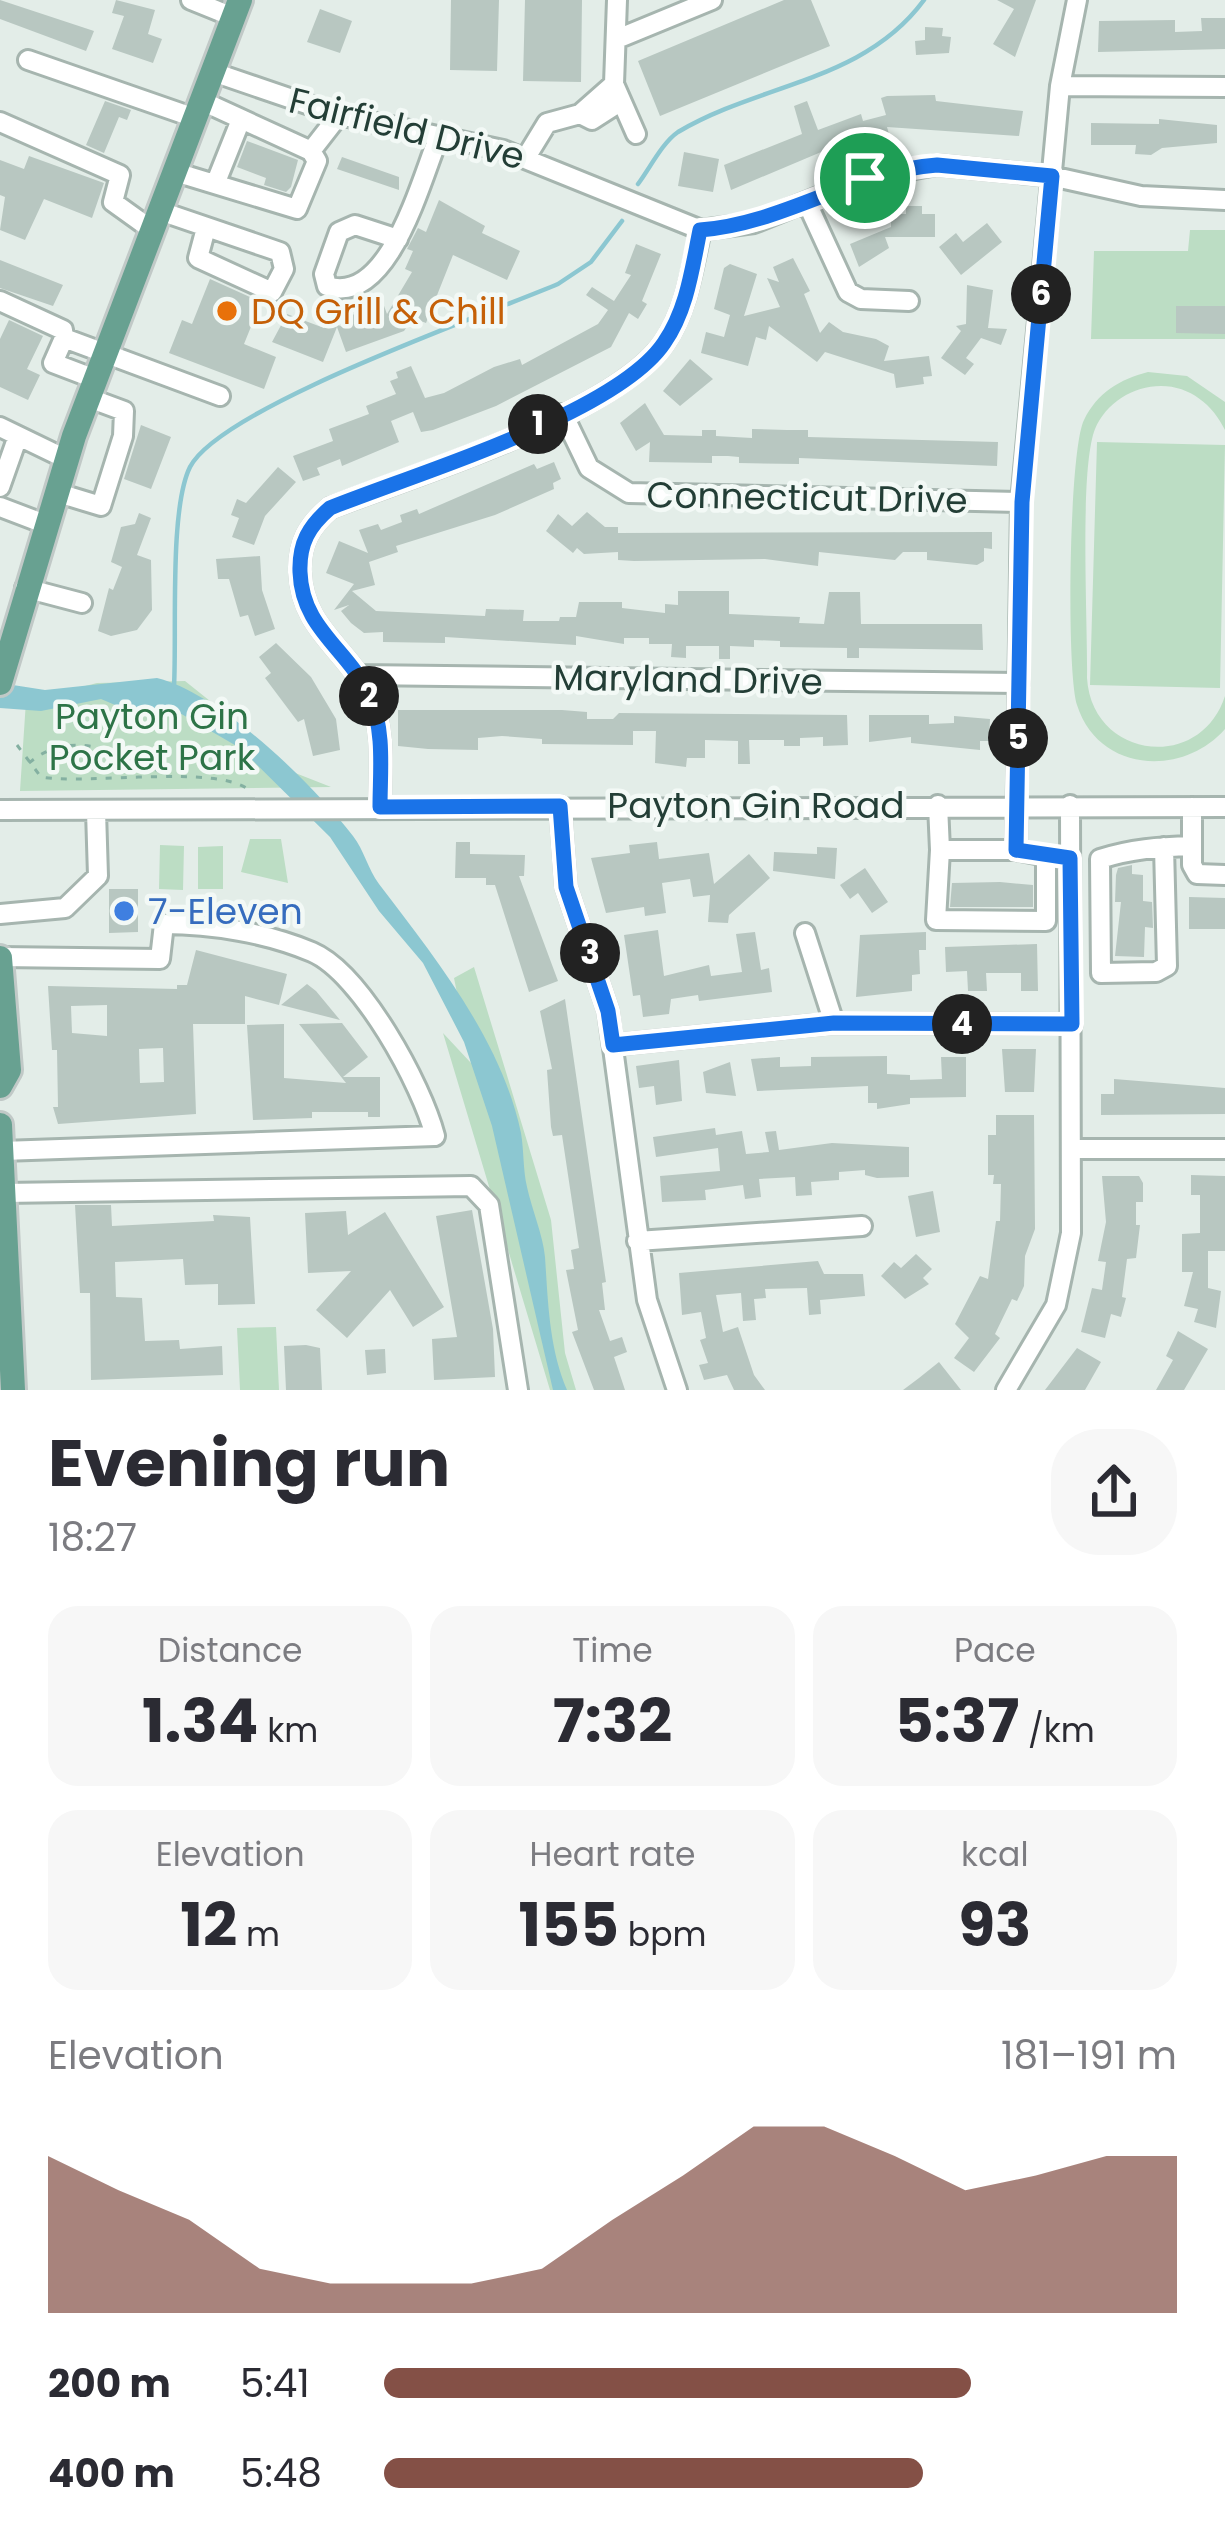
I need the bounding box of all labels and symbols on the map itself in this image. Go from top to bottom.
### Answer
street label: Fairfield Drive [284,75,530,182]
pin [814,127,916,229]
pin: 6 [1011,264,1071,324]
place label: DQ Grill & Chill [251,286,506,337]
marker: DQ Grill & Chill [214,298,240,324]
pin: 1 [508,394,568,454]
street label: Connecticut Drive [646,469,968,526]
street label: Maryland Drive [553,652,823,707]
pin: 2 [339,666,399,726]
park label: Payton Gin Pocket Park [49,691,256,783]
pin: 5 [988,708,1048,768]
street label: Payton Gin Road [607,780,905,831]
place label: 7-Eleven [148,886,303,937]
marker: 7-Eleven [111,898,137,924]
pin: 3 [560,923,620,983]
pin: 4 [932,994,992,1054]

